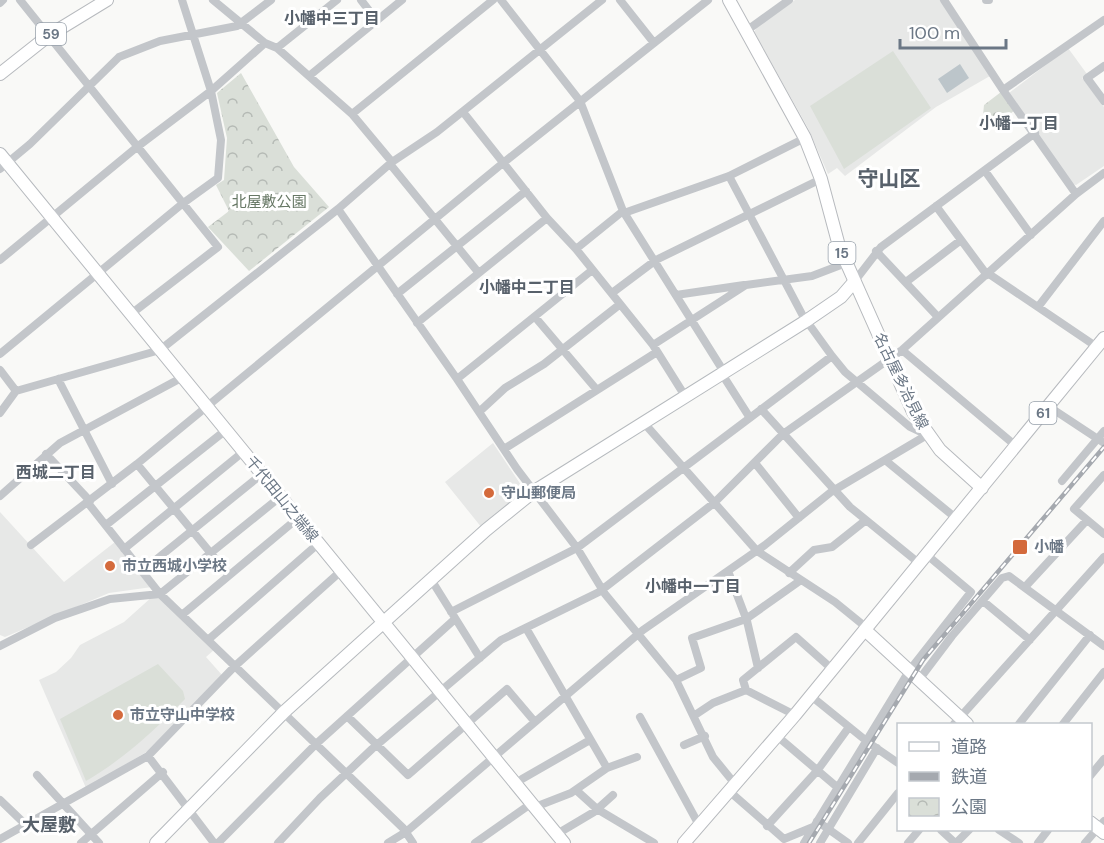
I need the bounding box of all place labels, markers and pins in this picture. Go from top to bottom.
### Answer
place label: 守山郵便局 [501,483,576,503]
marker: 守山郵便局 [482,486,496,500]
place label: 小幡 [1034,537,1064,557]
marker: 小幡 [1011,538,1029,556]
place label: 市立西城小学校 [122,556,227,576]
marker: 市立西城小学校 [103,559,117,573]
place label: 市立守山中学校 [130,705,235,725]
marker: 市立守山中学校 [111,708,125,722]

